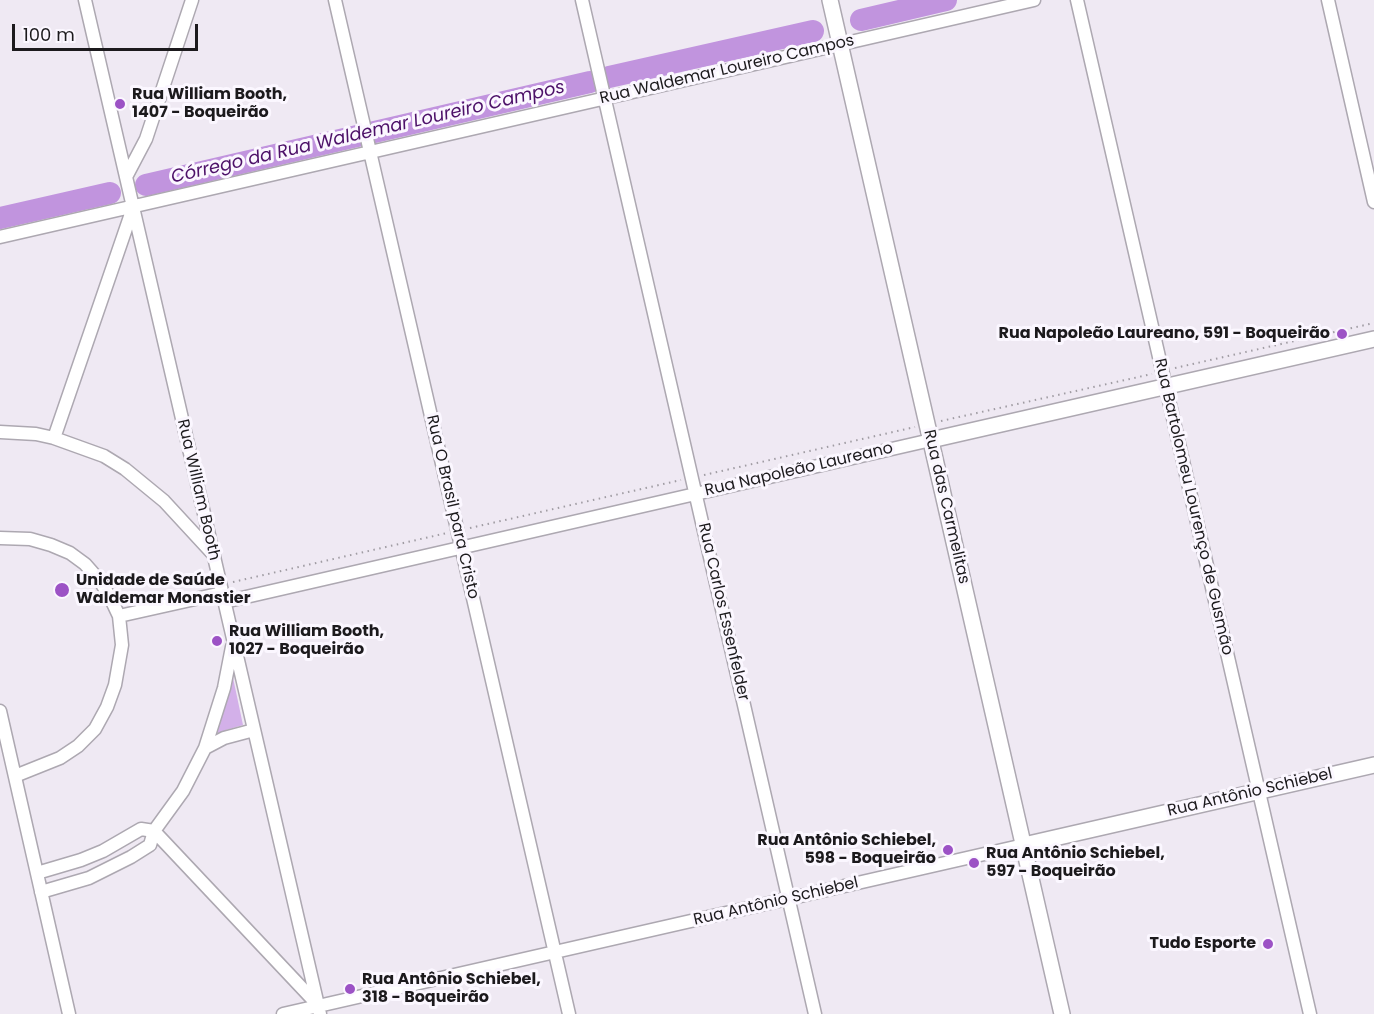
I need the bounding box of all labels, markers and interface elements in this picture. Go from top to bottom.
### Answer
scale bar [15,12,201,50]
text: 100 m [23,22,75,47]
street label: Rua Waldemar Loureiro Campos [598,31,856,109]
water label: Córrego da Rua Waldemar Loureiro Campos [169,77,567,189]
place label: Rua William Booth, 1407 - Boqueirão [132,85,287,123]
marker: Rua William Booth, 1407 - Boqueirão [113,97,127,111]
place label: Rua Napoleão Laureano, 591 - Boqueirão [999,324,1330,344]
marker: Rua Napoleão Laureano, 591 - Boqueirão [1335,327,1349,341]
street label: Rua Bartolomeu Lourenço de Gusmão [1149,357,1237,657]
street label: Rua O Brasil para Cristo [421,413,483,601]
street label: Rua William Booth [172,418,224,562]
street label: Rua das Carmelitas [919,428,973,586]
street label: Rua Napoleão Laureano [703,439,895,501]
street label: Rua Carlos Essenfelder [693,521,753,703]
place label: Unidade de Saúde Waldemar Monastier [76,571,251,609]
marker: Unidade de Saúde Waldemar Monastier [53,581,71,599]
place label: Rua William Booth, 1027 - Boqueirão [229,622,384,660]
marker: Rua William Booth, 1027 - Boqueirão [210,634,224,648]
street label: Rua Antônio Schiebel [1166,765,1334,821]
place label: Rua Antônio Schiebel, 598 - Boqueirão [757,831,936,869]
marker: Rua Antônio Schiebel, 598 - Boqueirão [941,843,955,857]
place label: Rua Antônio Schiebel, 597 - Boqueirão [986,844,1165,882]
marker: Rua Antônio Schiebel, 597 - Boqueirão [967,856,981,870]
street label: Rua Antônio Schiebel [692,874,860,930]
place label: Tudo Esporte [1149,934,1256,954]
marker: Tudo Esporte [1261,937,1275,951]
place label: Rua Antônio Schiebel, 318 - Boqueirão [362,970,541,1008]
marker: Rua Antônio Schiebel, 318 - Boqueirão [343,982,357,996]

